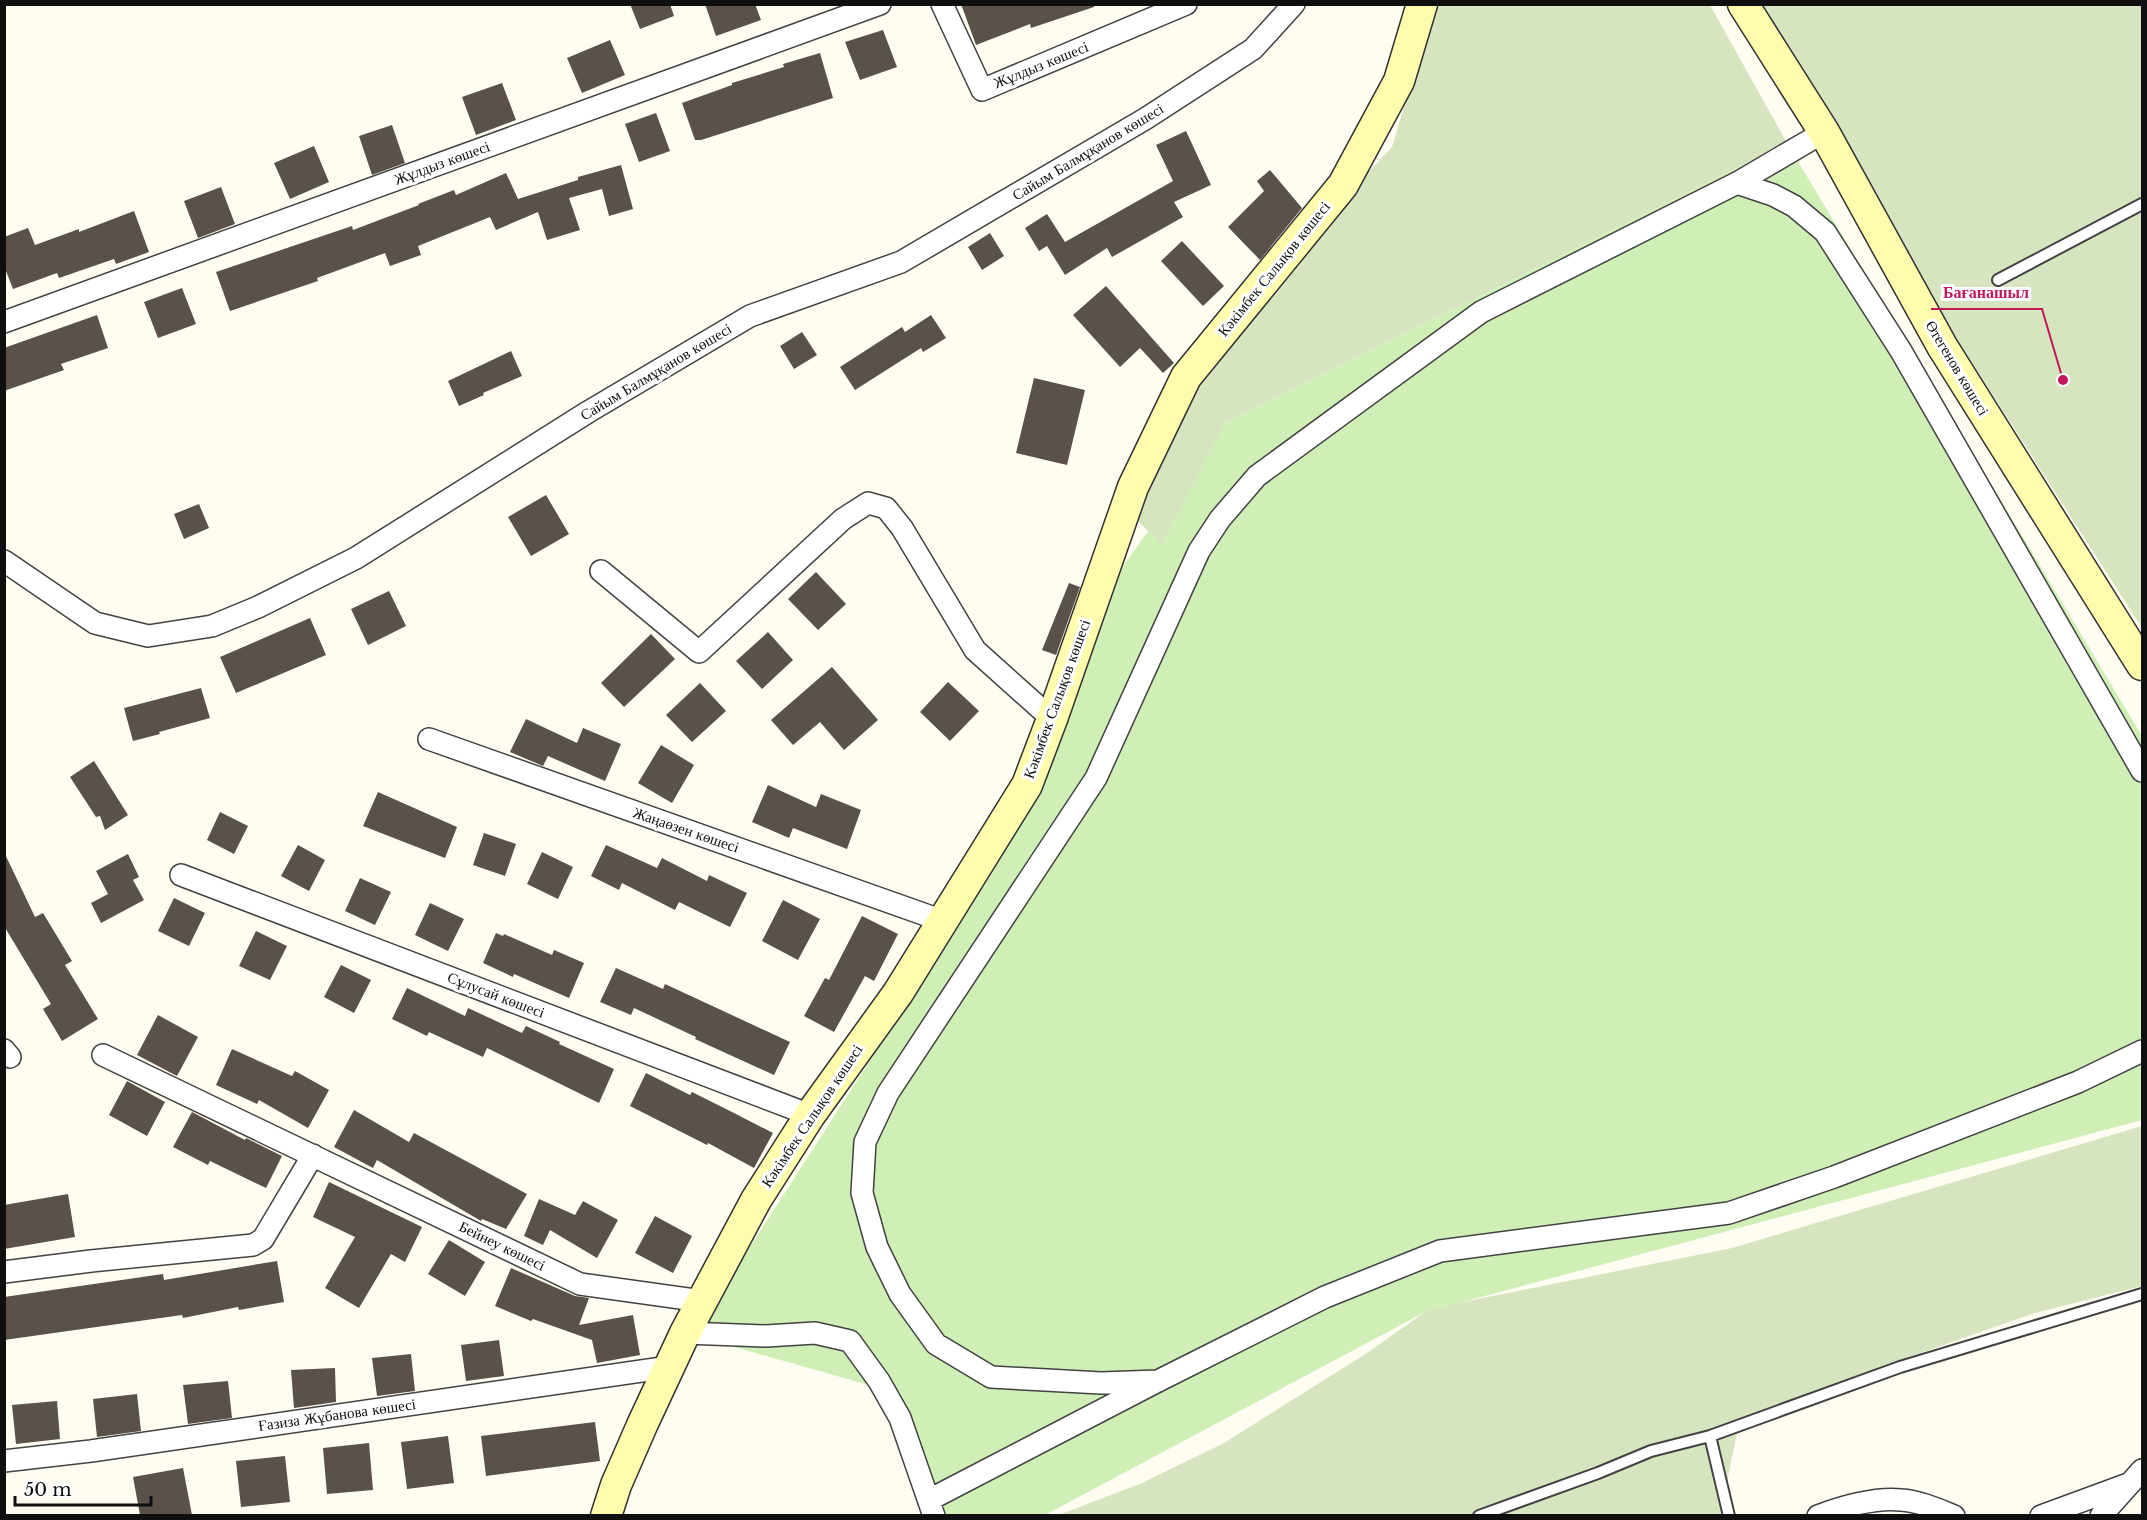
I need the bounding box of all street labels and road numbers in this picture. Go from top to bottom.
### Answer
street label: Жұлдыз көшесі [991,37,1091,92]
street label: Сайым Балмұқанов көшесі [1008,99,1167,204]
street label: Жұлдыз көшесі [391,136,492,189]
street label: Кәкімбек Салықов көшесі [1213,197,1334,340]
street label: Өтегенов көшесі [1922,317,1993,419]
street label: Сайым Балмұқанов көшесі [576,319,735,424]
street label: Кәкімбек Салықов көшесі [1019,617,1094,781]
street label: Жаңаөзен көшесі [631,802,742,857]
street label: Сұлусай көшесі [445,967,547,1022]
street label: Кәкімбек Салықов көшесі [757,1041,866,1191]
street label: Бейнеу көшесі [456,1216,548,1275]
street label: Ғазиза Жұбанова көшесі [257,1394,417,1435]

